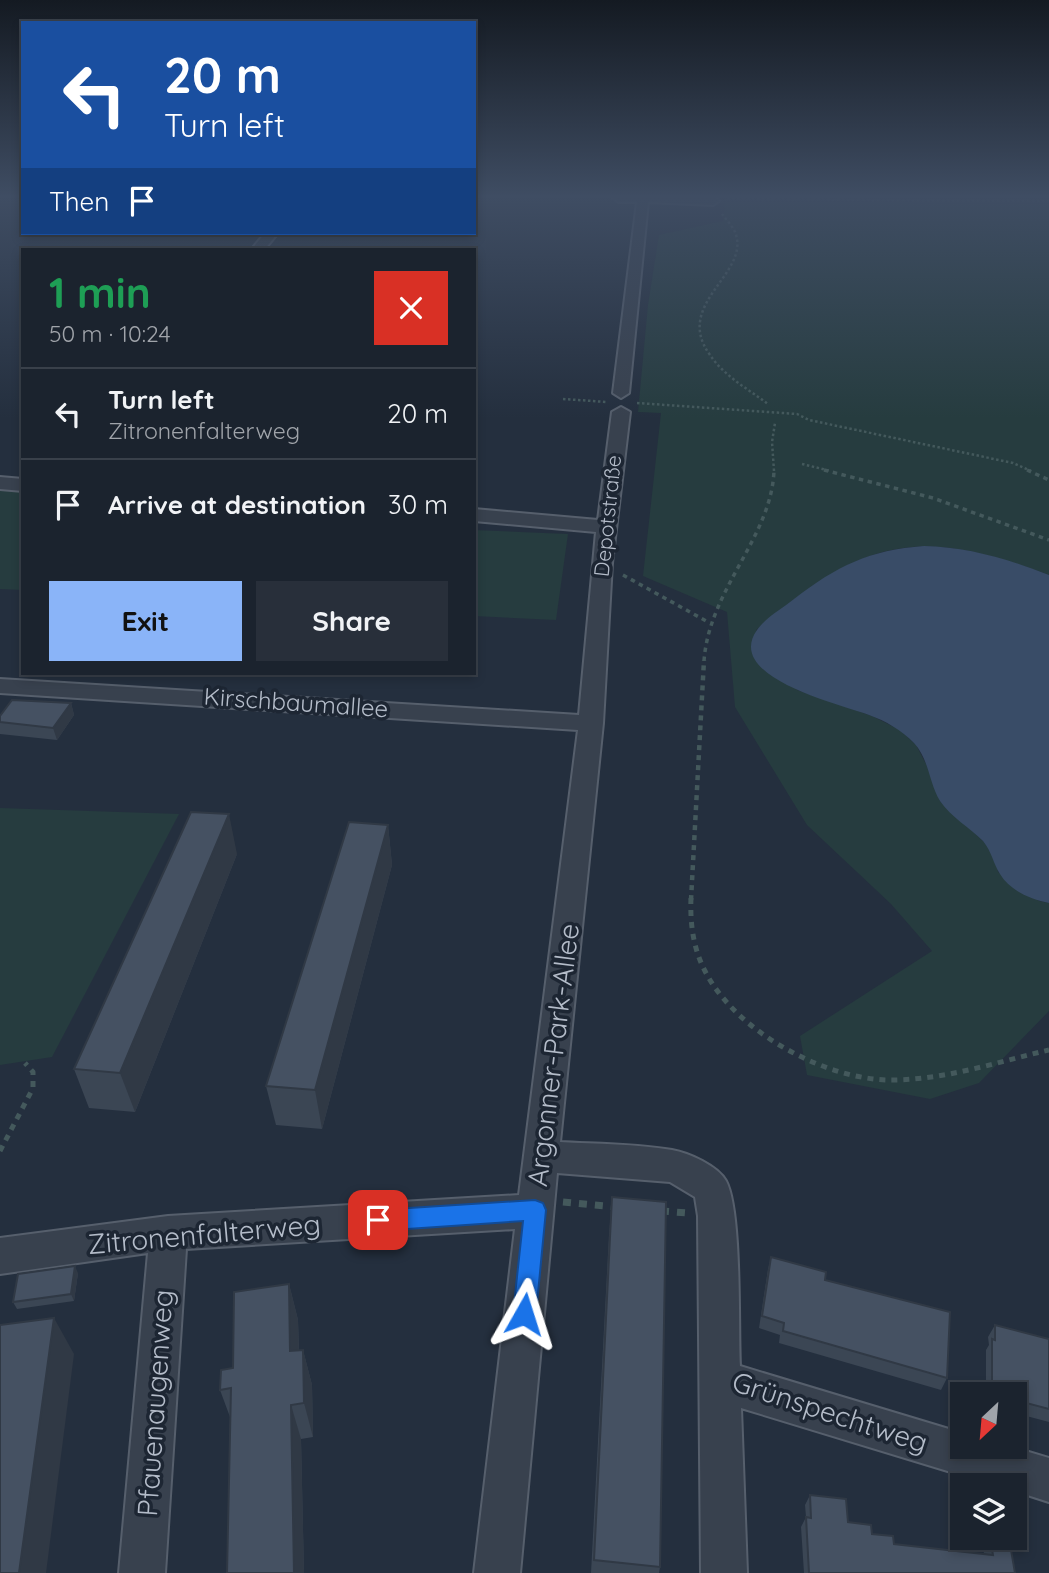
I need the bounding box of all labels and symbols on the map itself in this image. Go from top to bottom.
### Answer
street label: Depotstraße [588,454,626,578]
street label: Kirschbaumallee [203,681,389,723]
street label: Argonner-Park-Allee [519,921,586,1188]
pin [348,1190,408,1250]
street label: Zitronenfalterweg [86,1206,322,1261]
position arrow [487,1277,561,1351]
street label: Pfauenaugenweg [129,1288,180,1517]
street label: Grünspechtweg [728,1363,932,1460]
north arrow [950,1382,1027,1460]

